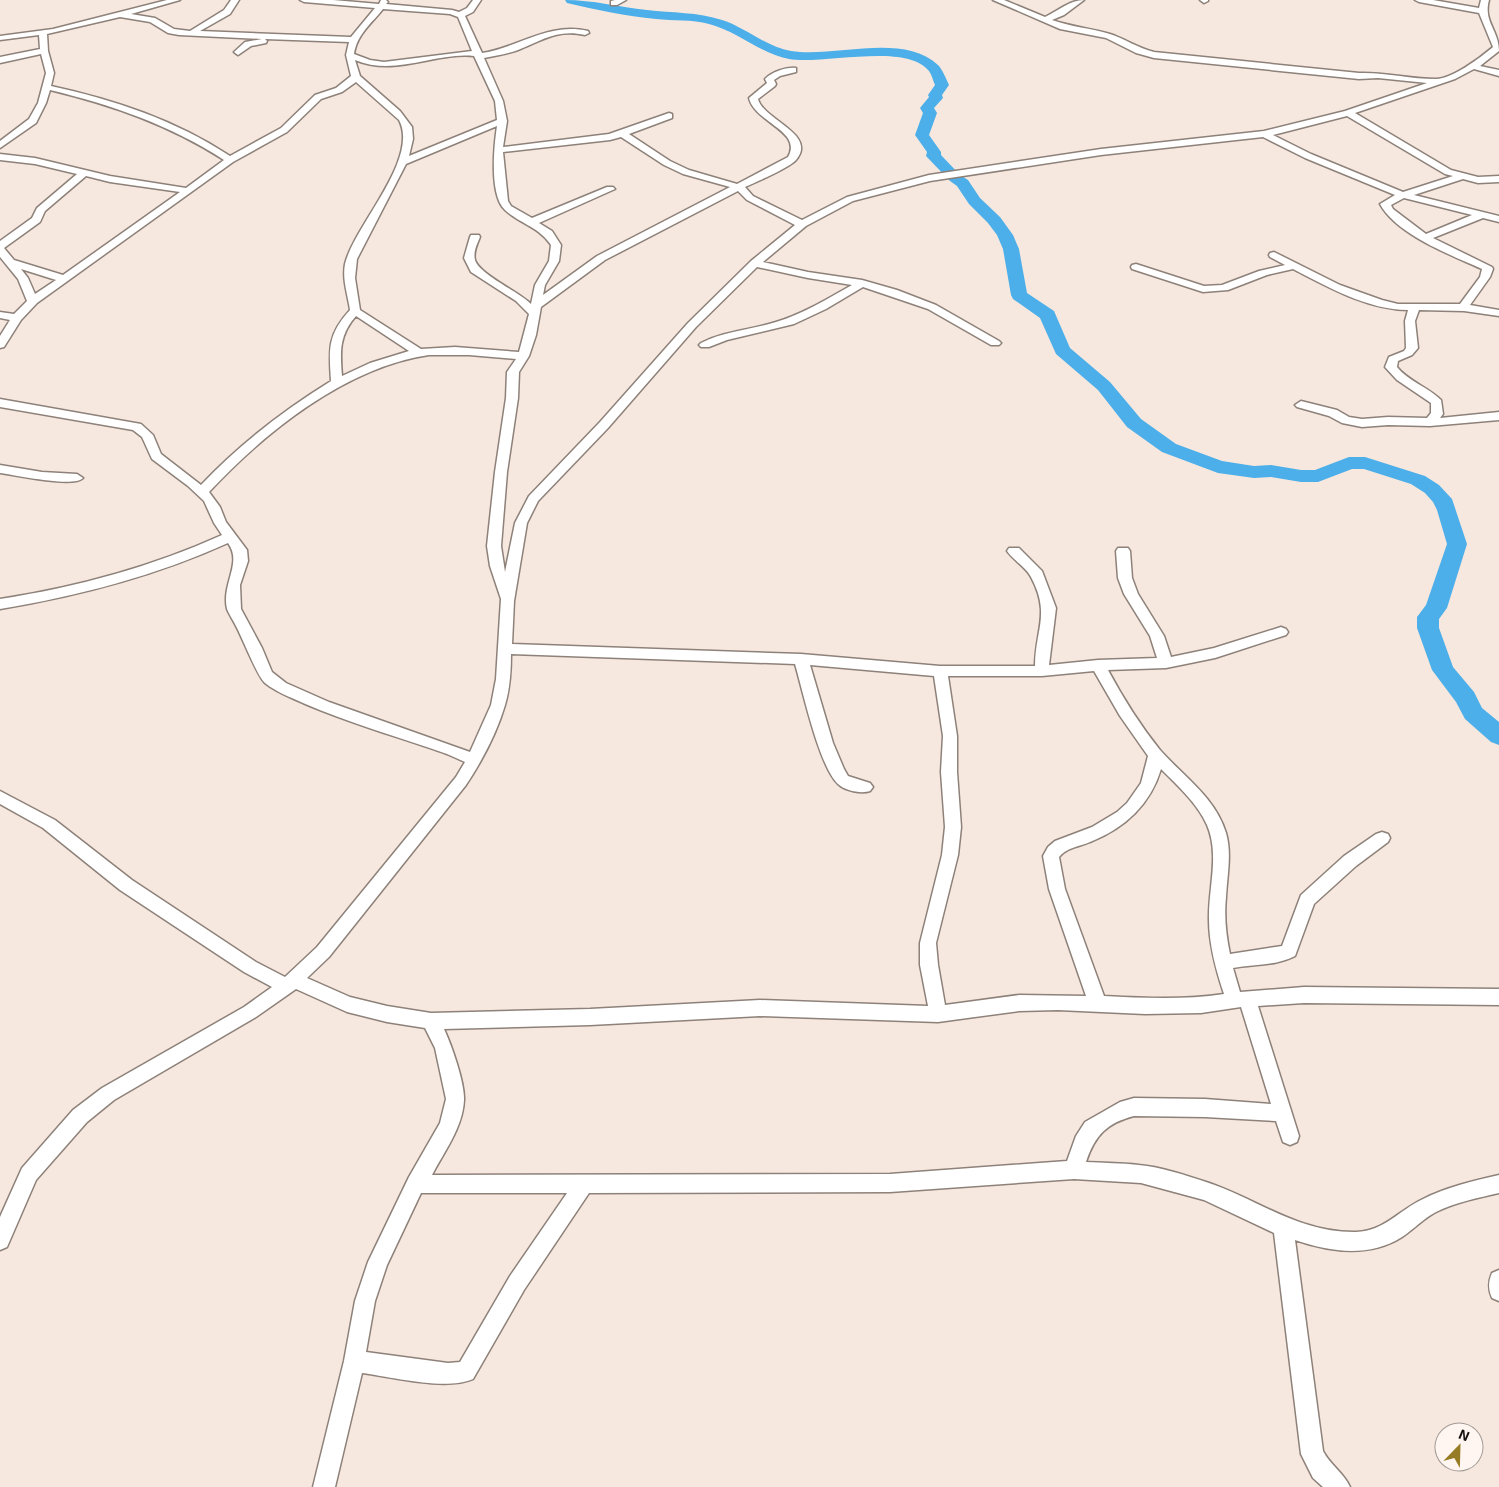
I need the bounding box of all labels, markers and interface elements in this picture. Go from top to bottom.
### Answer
north arrow [1434,1422,1484,1472]
text: N [1456,1425,1472,1444]

